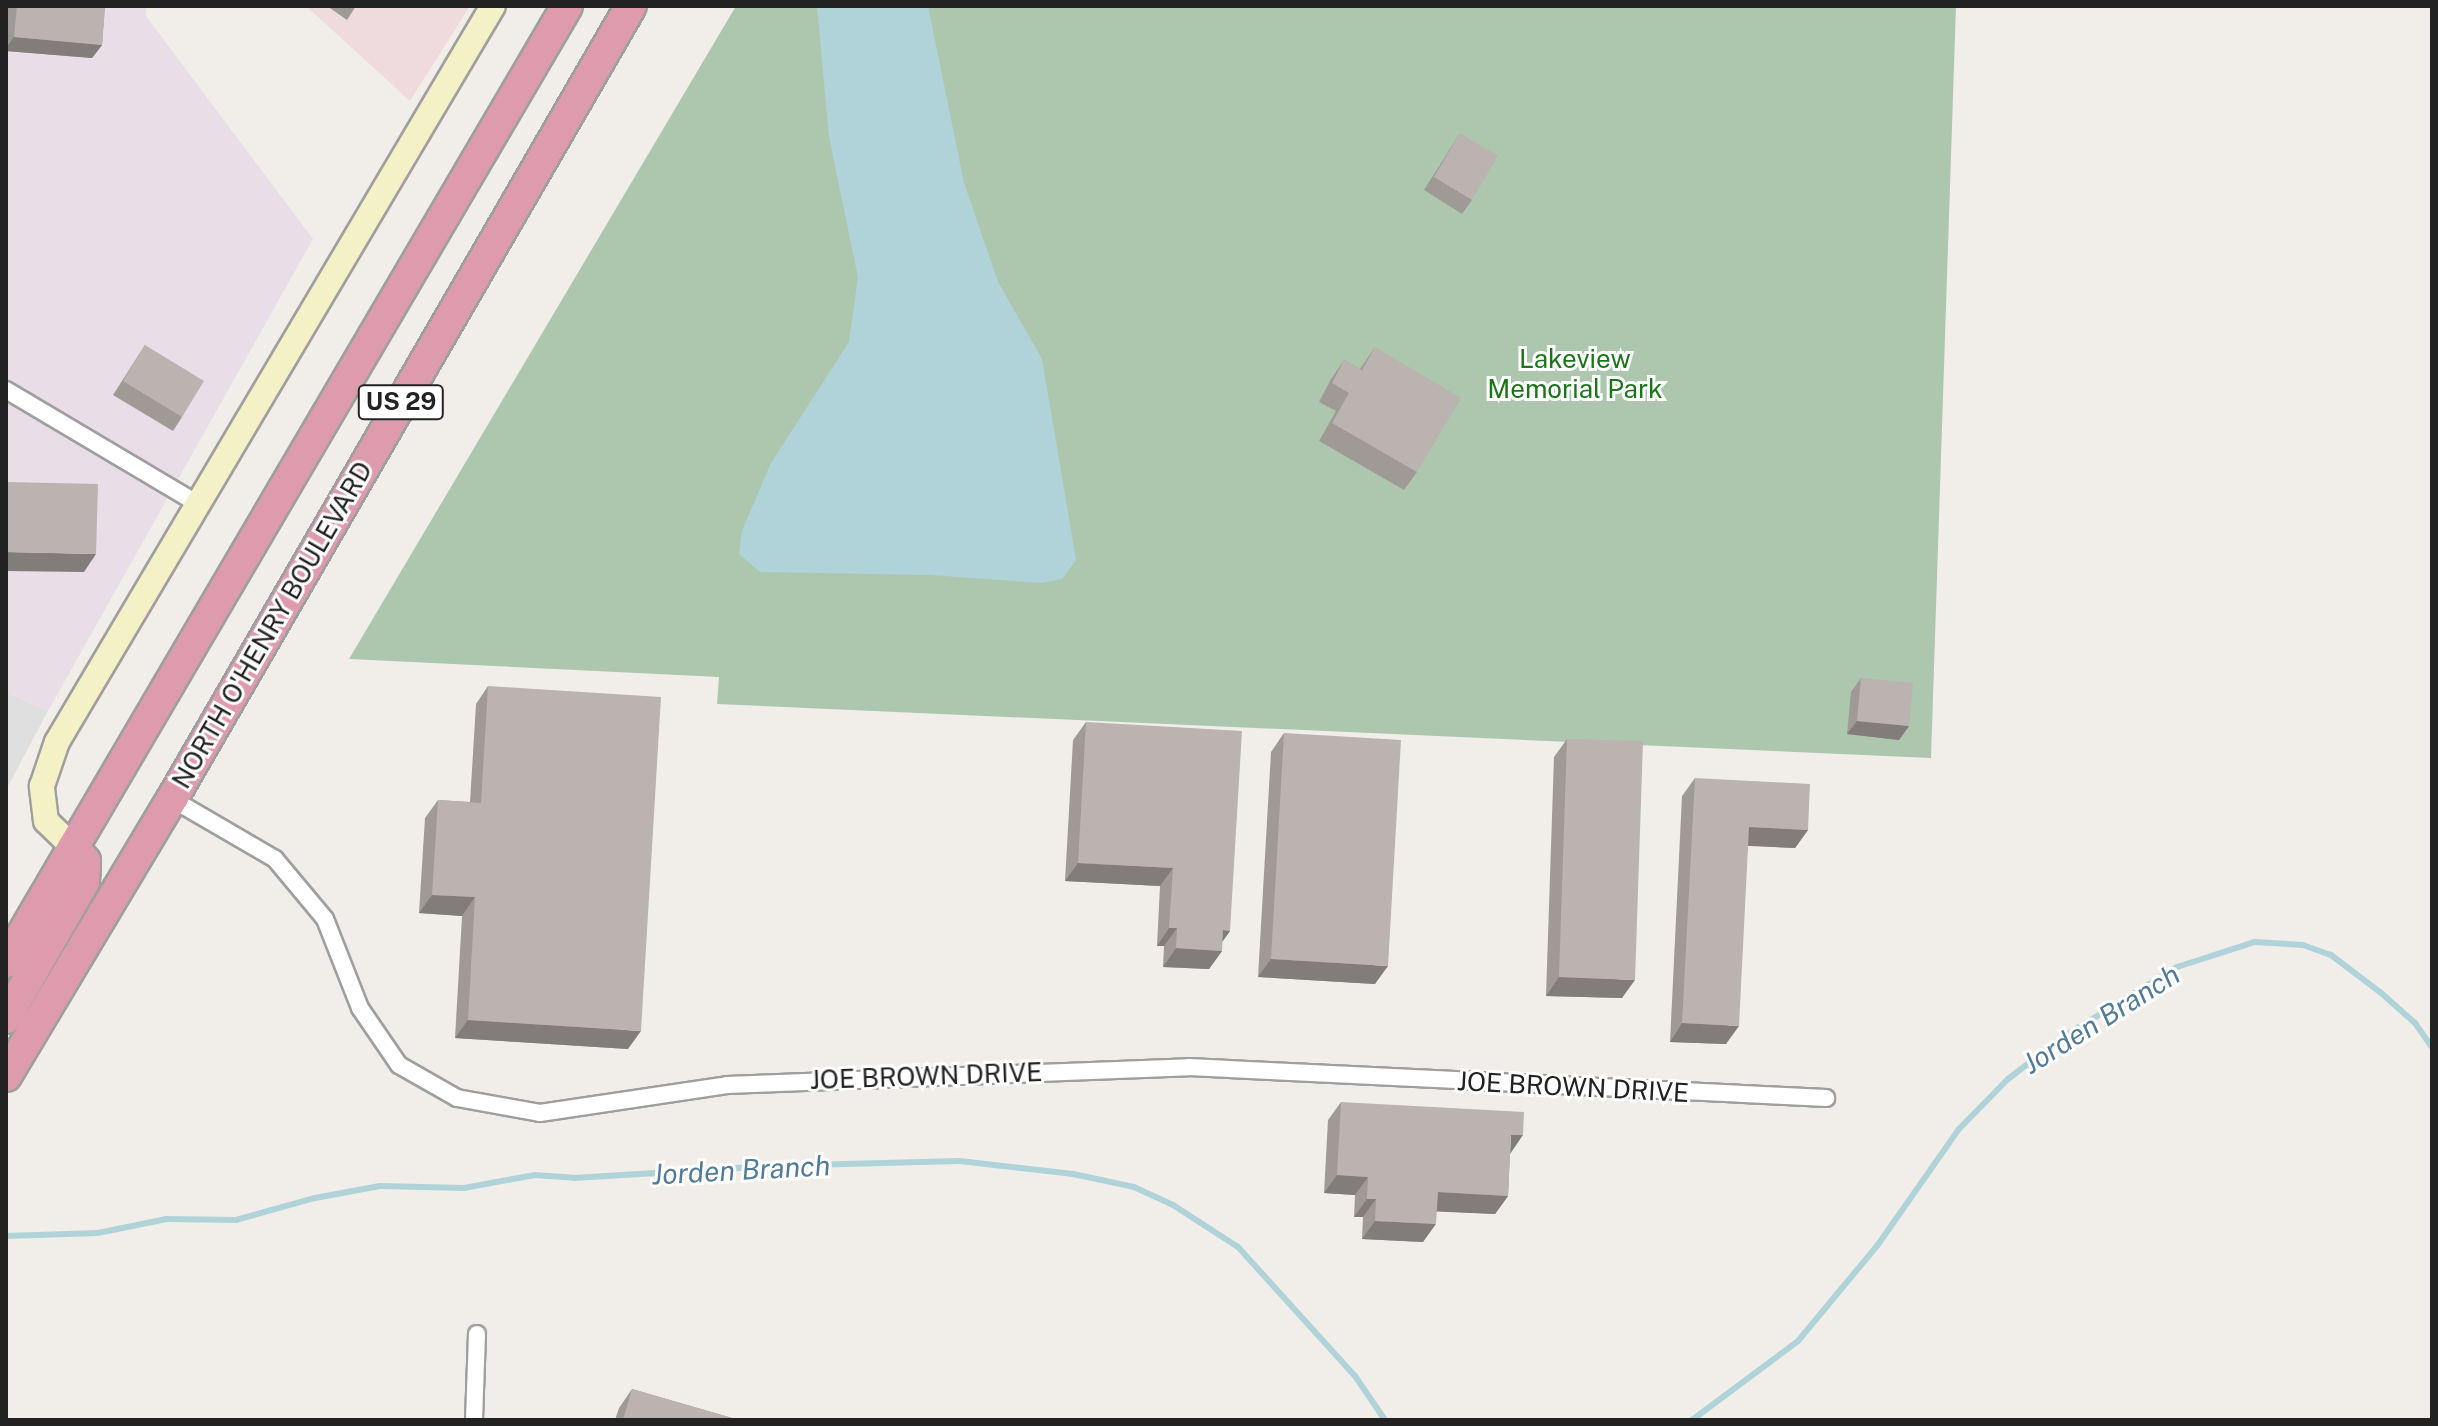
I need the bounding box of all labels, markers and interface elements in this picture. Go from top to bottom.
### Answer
park label: Lakeview Memorial Park [1487,343,1663,404]
road number: US 29 [357,382,445,422]
street label: NORTH O'HENRY BOULEVARD [165,456,379,794]
water label: Jorden Branch [2016,957,2186,1081]
street label: JOE BROWN DRIVE [809,1056,1043,1096]
street label: JOE BROWN DRIVE [1456,1065,1690,1109]
water label: Jorden Branch [651,1149,831,1191]

